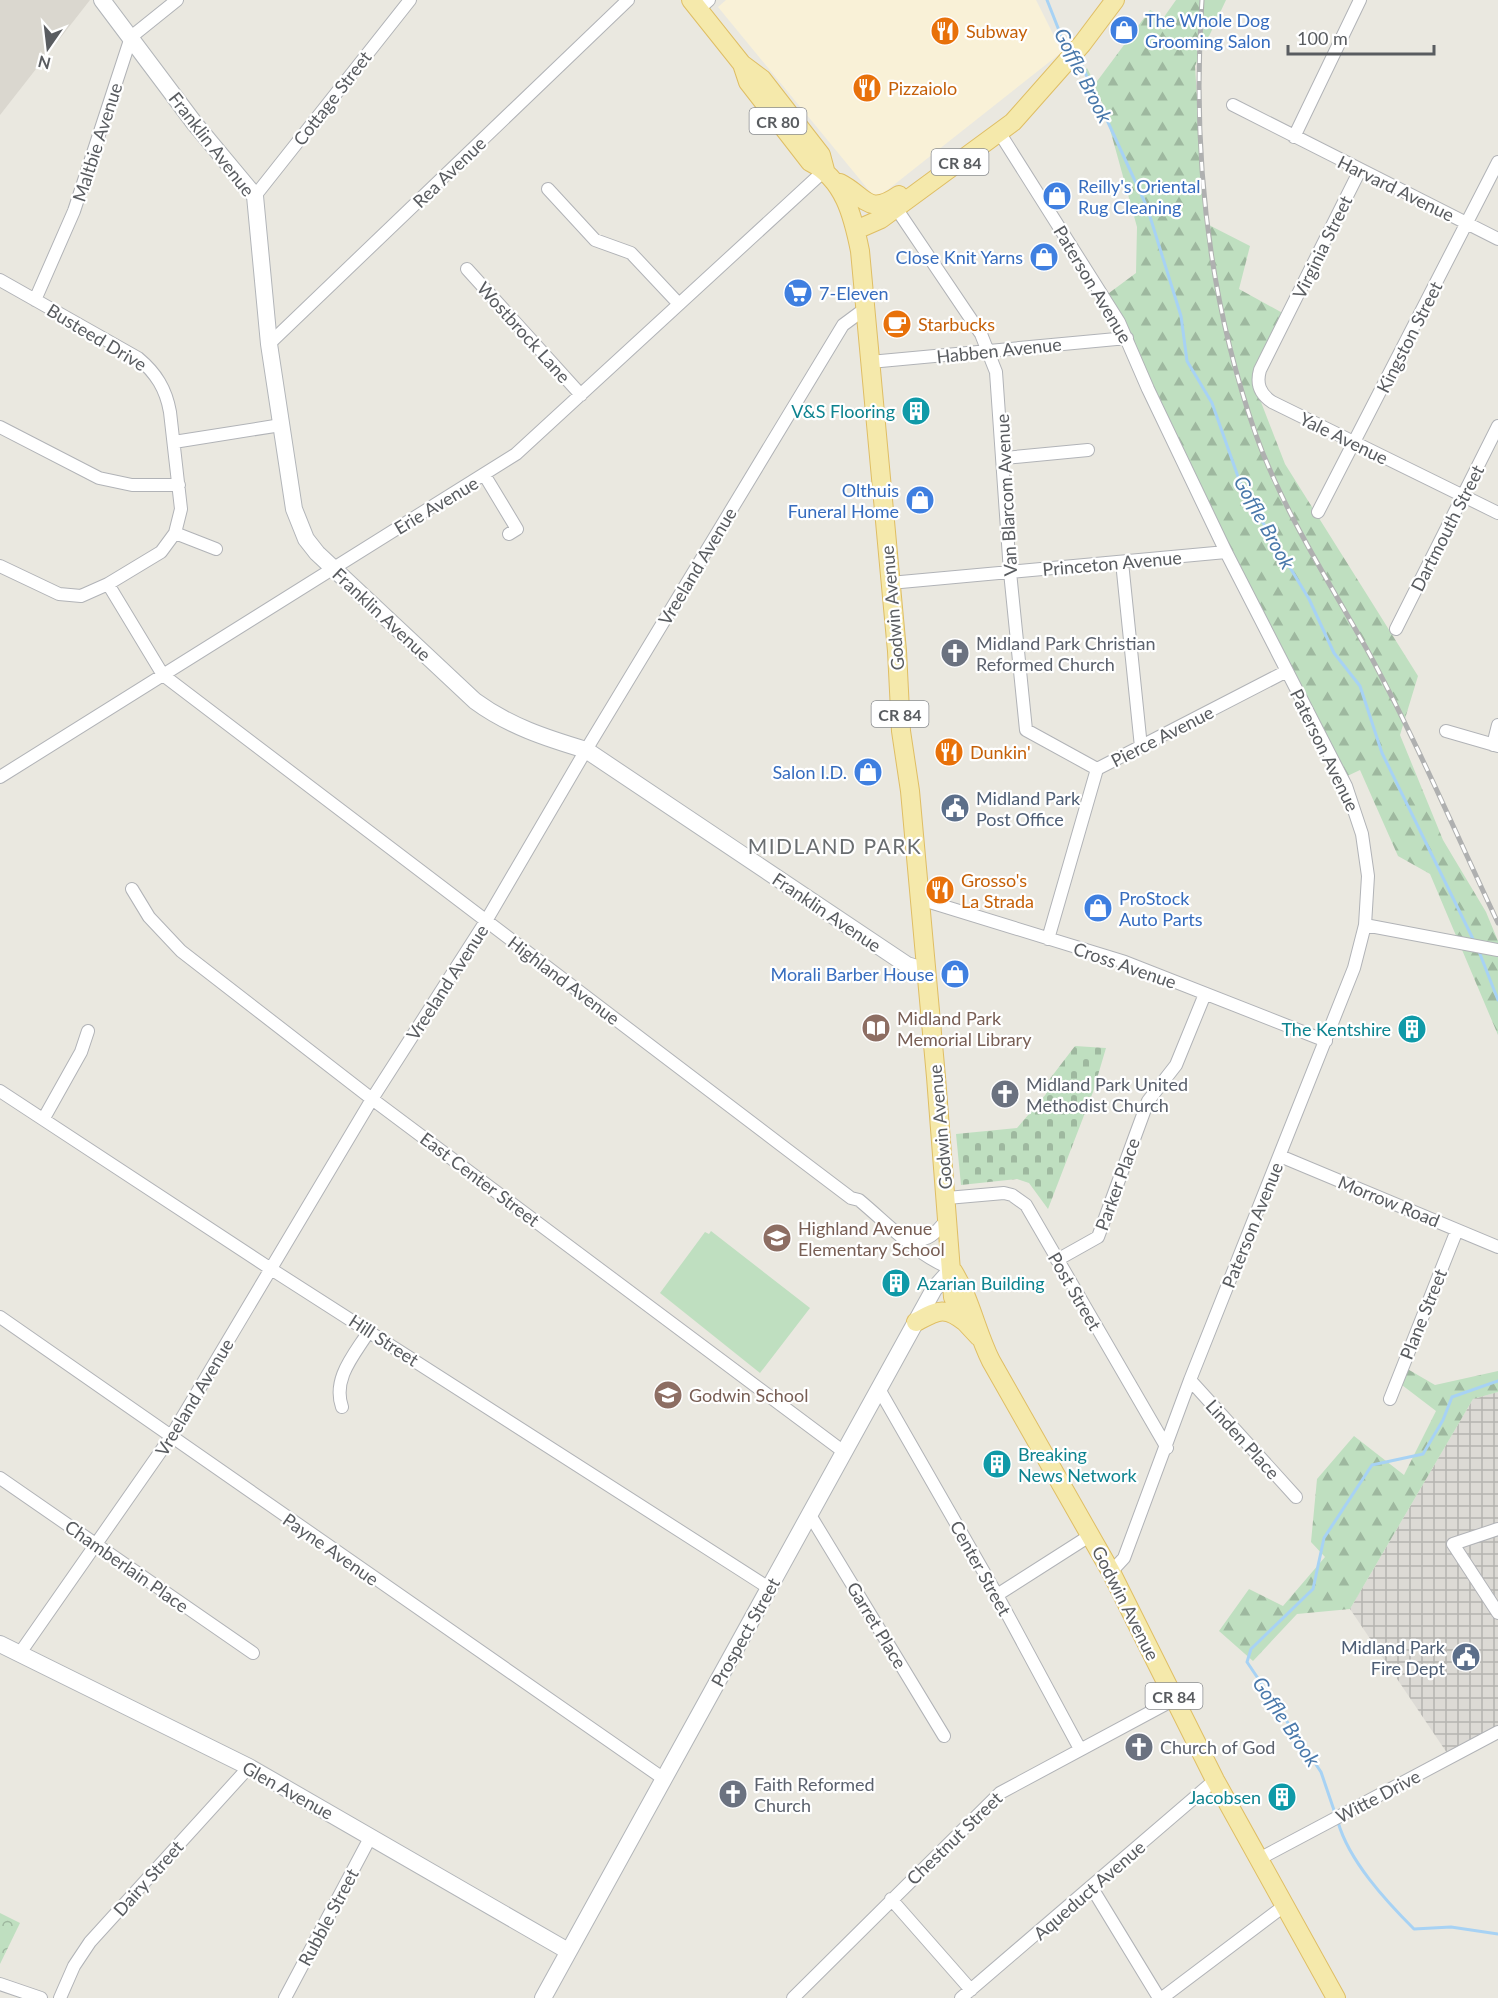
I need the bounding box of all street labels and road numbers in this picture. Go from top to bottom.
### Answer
street label: Cottage Street [288,46,376,150]
street label: Maltbie Avenue [67,80,127,204]
street label: Franklin Avenue [164,88,260,200]
road number: CR 80 [750,108,806,134]
street label: Rea Avenue [408,132,490,212]
road number: CR 84 [932,149,988,175]
street label: Harvard Avenue [1334,150,1458,226]
street label: Virginia Street [1288,191,1357,302]
street label: Paterson Avenue [1049,221,1137,347]
street label: Wostbrock Lane [473,277,575,387]
street label: Kingston Street [1371,277,1447,396]
street label: Busteed Drive [43,299,151,375]
street label: Habben Avenue [935,332,1063,368]
street label: Yale Avenue [1296,407,1392,469]
street label: Van Blarcom Avenue [991,413,1021,577]
street label: Dartmouth Street [1406,461,1489,595]
street label: Erie Avenue [390,471,482,539]
street label: Vreeland Avenue [653,503,741,629]
street label: Godwin Avenue [876,545,908,671]
street label: Princeton Avenue [1041,546,1183,580]
street label: Franklin Avenue [328,563,436,665]
street label: Paterson Avenue [1286,685,1364,815]
road number: CR 84 [872,701,928,727]
street label: Pierce Avenue [1107,701,1217,771]
street label: Franklin Avenue [769,868,885,956]
street label: Vreeland Avenue [401,920,493,1044]
street label: Highland Avenue [504,931,624,1029]
street label: Cross Avenue [1071,937,1179,993]
street label: Godwin Avenue [924,1064,956,1190]
street label: East Center Street [416,1127,544,1231]
street label: Parker Place [1090,1135,1144,1233]
street label: Paterson Avenue [1217,1159,1287,1291]
street label: Morrow Road [1335,1171,1443,1231]
street label: Post Street [1044,1248,1106,1335]
street label: Plane Street [1395,1265,1451,1362]
street label: Hill Street [345,1309,423,1371]
street label: Vreeland Avenue [150,1334,238,1460]
street label: Linden Place [1201,1395,1285,1483]
street label: Payne Avenue [279,1508,383,1590]
street label: Chamberlain Place [61,1515,193,1617]
street label: Center Street [946,1517,1016,1620]
street label: Godwin Avenue [1088,1542,1164,1664]
street label: Prospect Street [706,1573,784,1690]
street label: Garret Place [843,1578,911,1672]
road number: CR 84 [1146,1683,1202,1709]
street label: Glen Avenue [239,1756,337,1824]
street label: Witte Drive [1332,1765,1424,1827]
street label: Chestnut Street [902,1787,1007,1889]
street label: Dairy Street [108,1835,188,1920]
street label: Aqueduct Avenue [1029,1836,1149,1944]
street label: Rubble Street [293,1864,363,1969]

